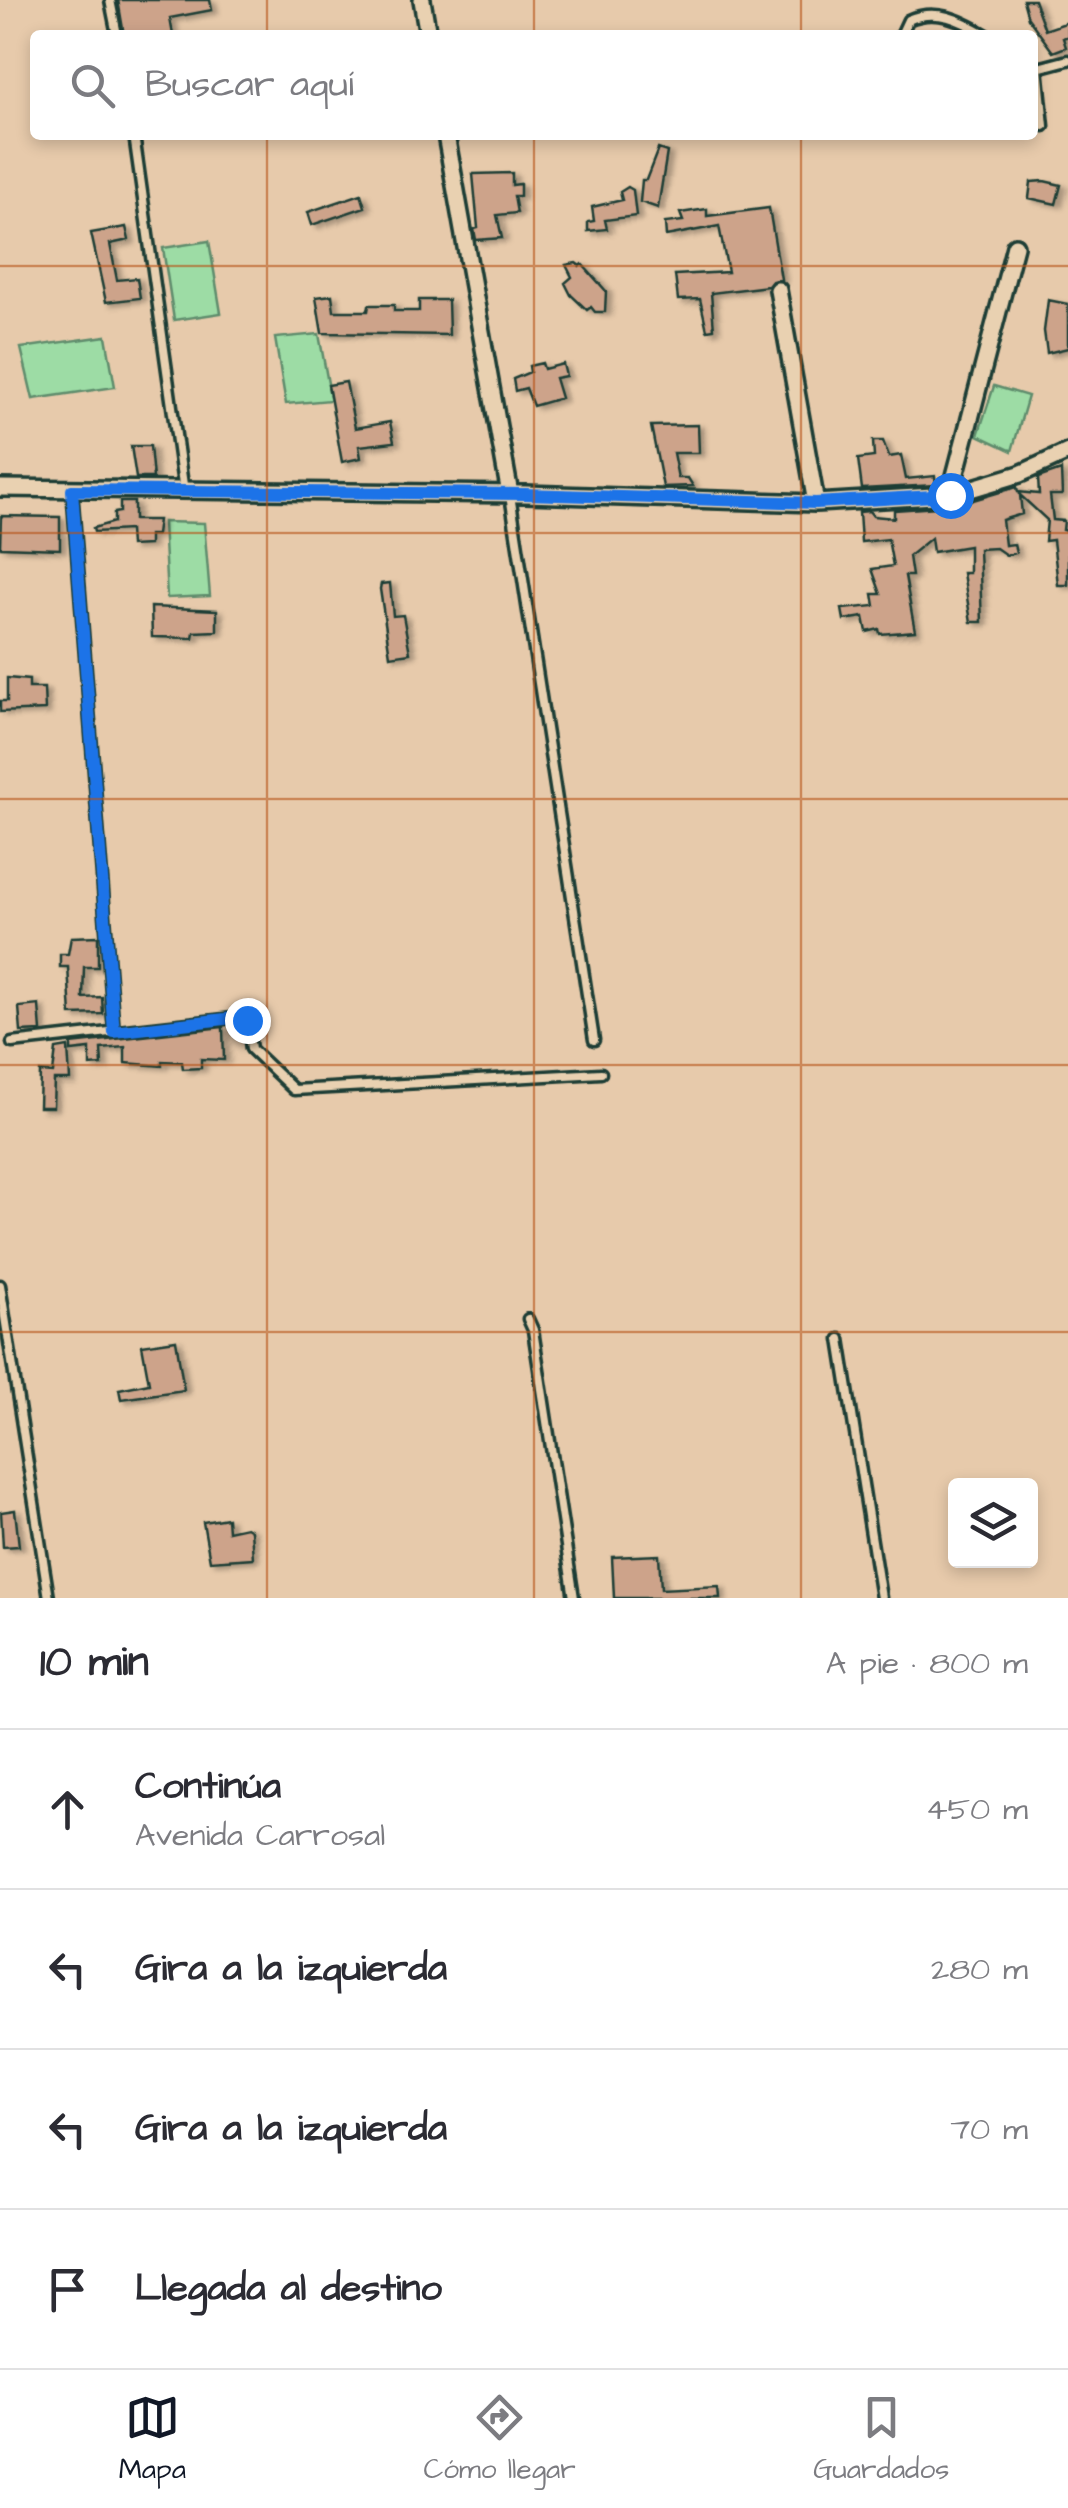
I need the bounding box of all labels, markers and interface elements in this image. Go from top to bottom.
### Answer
search box [30,30,1038,140]
icon: search [65,58,120,113]
text: Buscar aquí [145,59,354,111]
route start [928,473,974,519]
route end [225,998,271,1044]
map controls [948,1478,1038,1568]
button: layers [948,1478,1038,1568]
text: 10 min [40,1634,149,1692]
text: A pie · 800 m [826,1641,1028,1686]
text: Continúa [135,1761,281,1813]
icon: ahead [40,1782,95,1837]
text: 450 m [926,1787,1028,1832]
text: Avenida Carrosal [135,1813,385,1858]
icon: left [40,1942,95,1997]
text: Gira a la izquierda [135,1943,447,1995]
text: 280 m [931,1947,1028,1992]
icon: left [40,2102,95,2157]
text: Gira a la izquierda [135,2103,447,2155]
text: 70 m [950,2107,1028,2152]
icon: arrive [40,2262,95,2317]
text: Llegada al destino [135,2263,442,2315]
tab: Mapa [119,2390,186,2489]
tab: Cómo llegar [423,2390,576,2489]
tab: Guardados [813,2390,949,2489]

